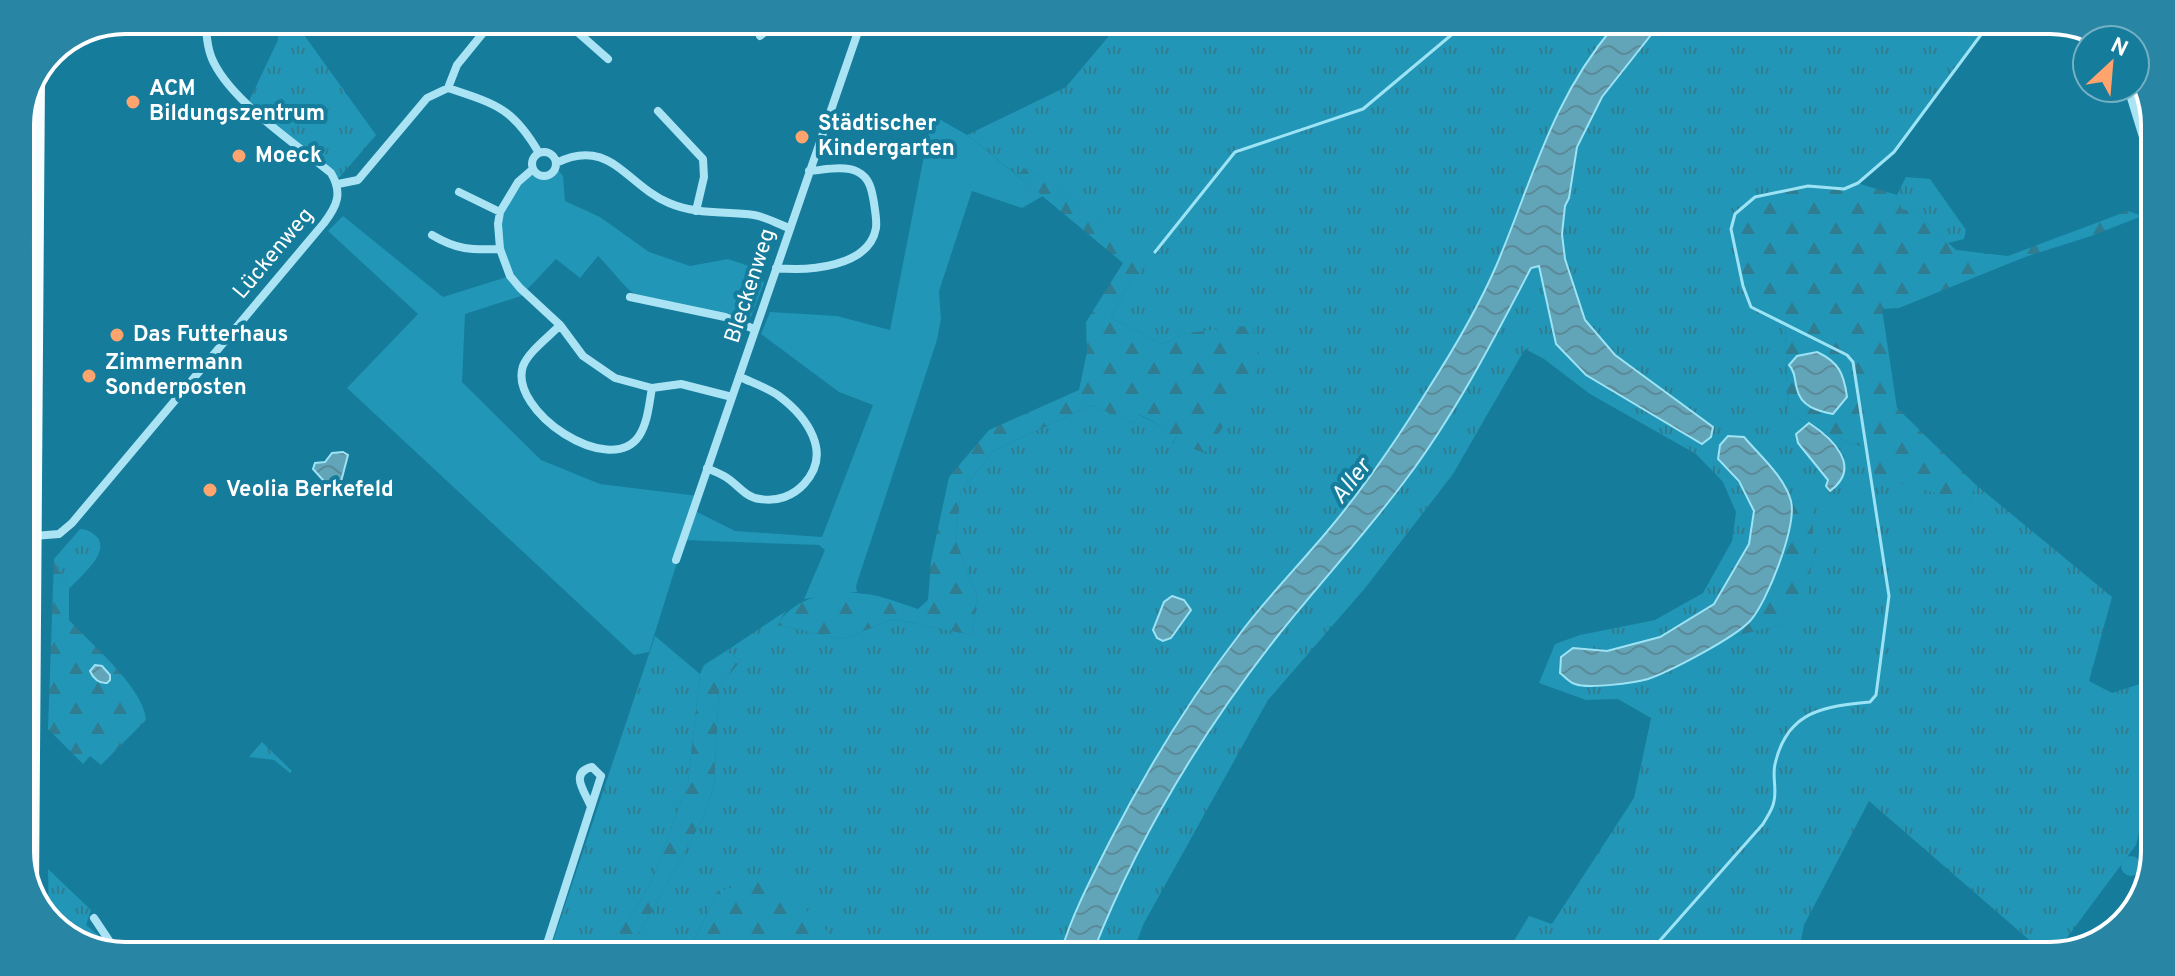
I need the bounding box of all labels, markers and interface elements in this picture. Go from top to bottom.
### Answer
north arrow [2071,24,2151,104]
text: N [2106,33,2132,64]
place label: ACM Bildungszentrum [149,76,325,128]
marker: ACM Bildungszentrum [124,93,142,111]
place label: Städtischer Kindergarten [818,111,955,163]
marker: Städtischer Kindergarten [793,128,811,146]
place label: Moeck [255,143,322,170]
marker: Moeck [230,147,248,165]
street label: Lückenweg [228,203,320,305]
street label: Bleckenweg [720,225,782,347]
place label: Das Futterhaus [133,322,288,349]
marker: Das Futterhaus [108,326,126,344]
place label: Zimmermann Sonderposten [105,350,247,402]
marker: Zimmermann Sonderposten [80,367,98,385]
water label: Aller [1325,452,1380,511]
place label: Veolia Berkefeld [226,477,394,504]
marker: Veolia Berkefeld [201,481,219,499]

